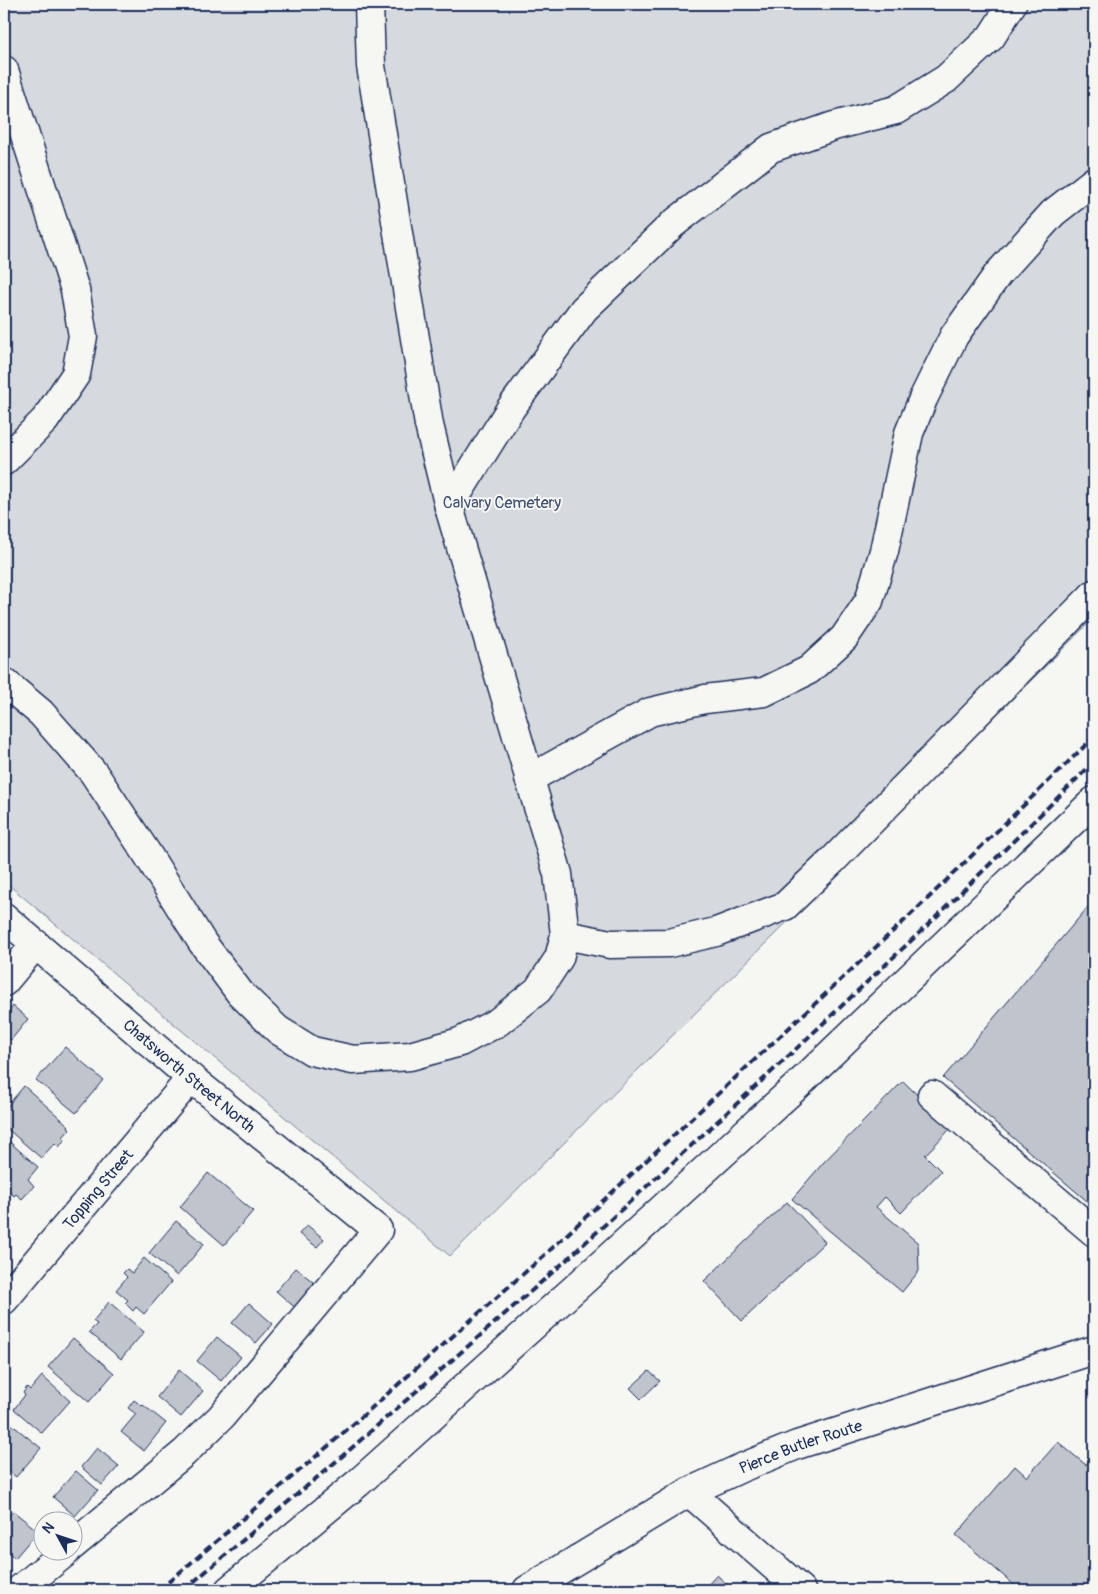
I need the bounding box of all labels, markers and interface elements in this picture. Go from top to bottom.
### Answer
park label: Calvary Cemetery [443,493,561,513]
street label: Chatsworth Street North [119,1015,259,1137]
street label: Topping Street [59,1145,138,1234]
street label: Pierce Butler Route [736,1416,865,1479]
north arrow [32,1512,82,1562]
text: N [39,1519,58,1537]

